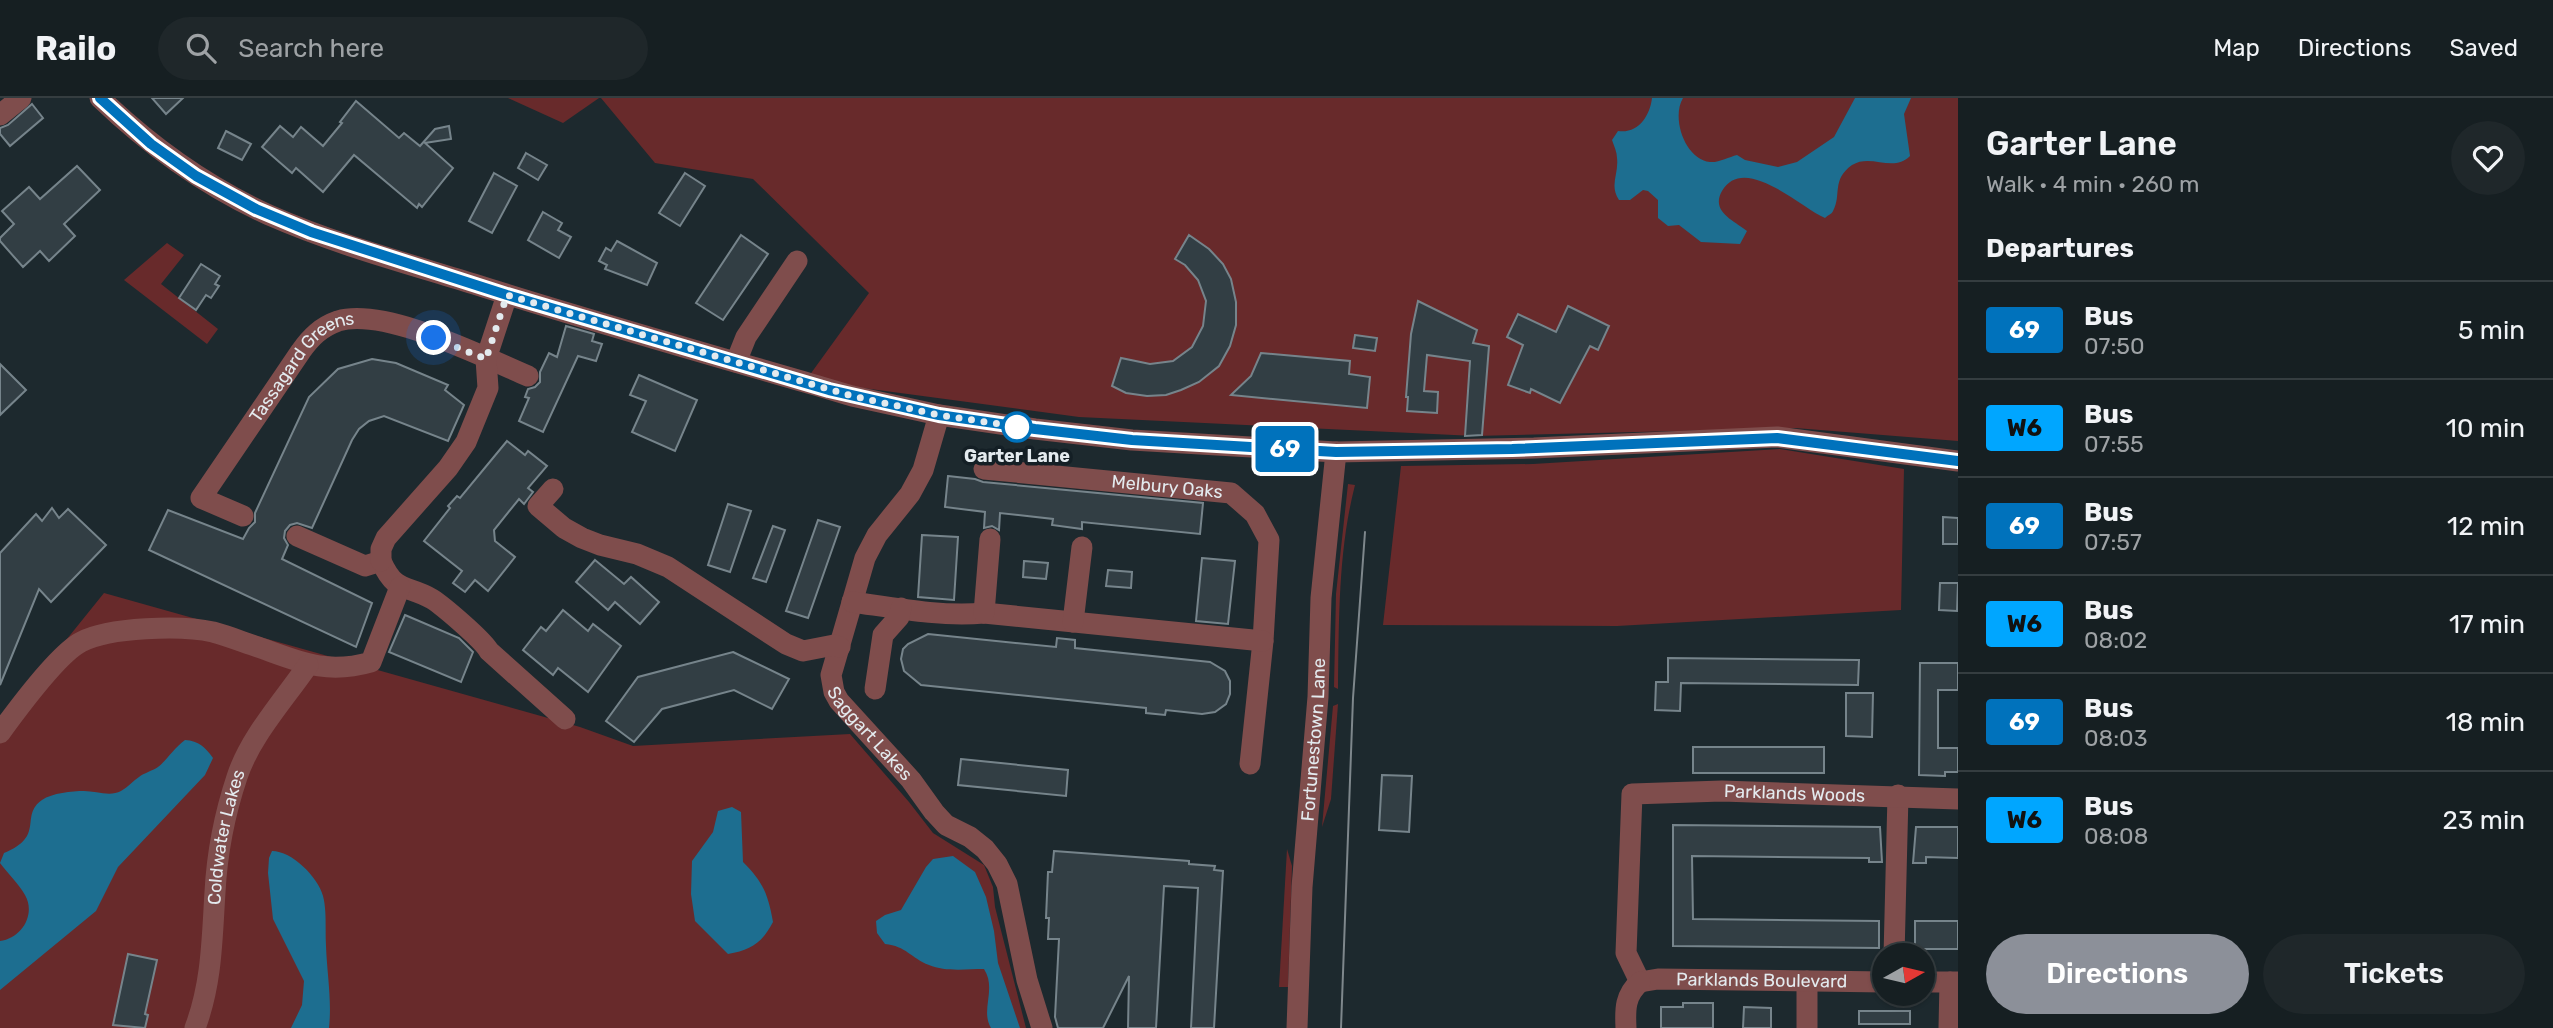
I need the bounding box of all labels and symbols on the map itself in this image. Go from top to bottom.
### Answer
street label: Tassagard Greens [245,308,355,427]
your location [416,320,451,355]
marker: Garter Lane [1002,412,1032,442]
line badge: 69 [1254,426,1316,472]
place label: Garter Lane [964,445,1070,467]
street label: Melbury Oaks [1111,470,1224,503]
street label: Fortunestown Lane [1297,658,1330,822]
street label: Saggart Lakes [822,682,917,785]
street label: Coldwater Lakes [203,766,250,906]
street label: Parklands Woods [1724,780,1866,807]
north arrow [1872,943,1936,1006]
street label: Parklands Boulevard [1676,968,1848,993]

